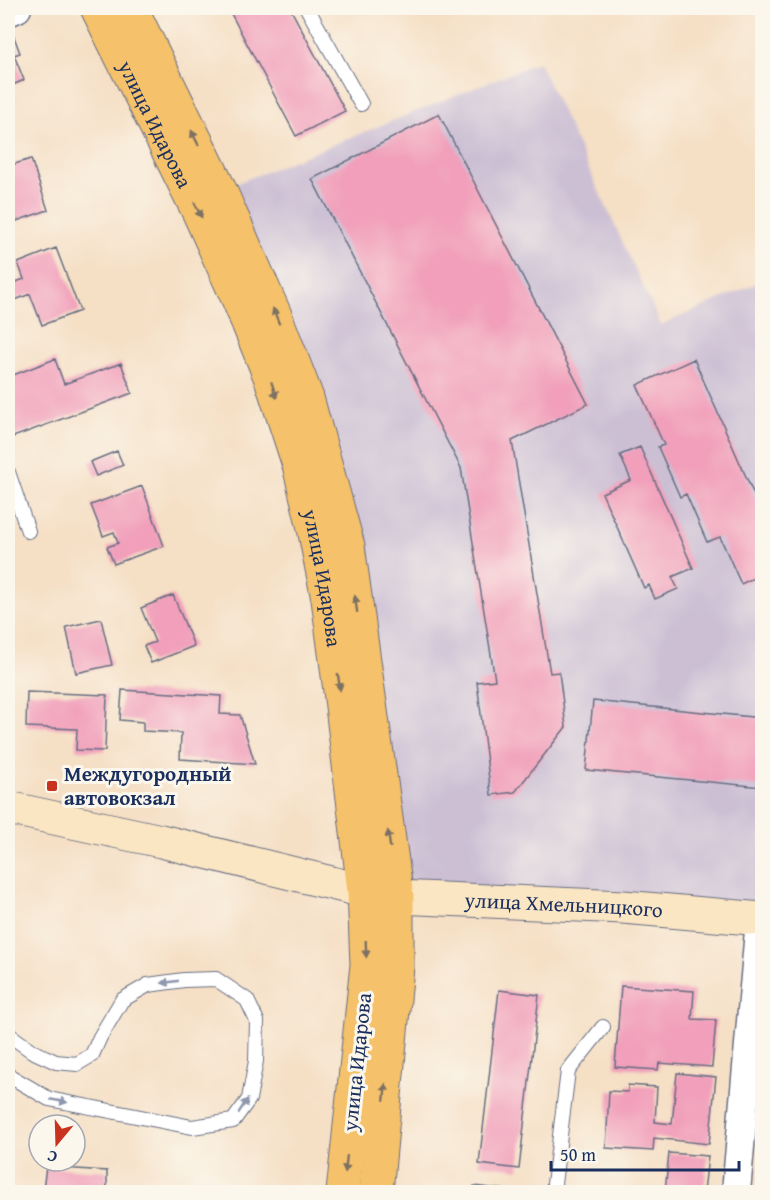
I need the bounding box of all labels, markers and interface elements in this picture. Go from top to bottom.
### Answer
street label: улица Идарова [110,54,200,193]
one-way arrow [190,129,199,146]
one-way arrow [194,202,203,219]
one-way arrow [271,307,280,325]
one-way arrow [270,381,280,399]
street label: улица Идарова [295,505,350,649]
one-way arrow [351,594,361,613]
one-way arrow [335,673,344,692]
place label: Междугородный автовокзал [64,758,231,813]
marker: Междугородный автовокзал [45,779,59,793]
one-way arrow [384,829,393,848]
street label: улица Хмельницкого [463,884,664,925]
one-way arrow [362,940,371,959]
one-way arrow [160,978,179,987]
street label: улица Идарова [334,991,379,1134]
one-way arrow [380,1083,390,1102]
one-way arrow [50,1097,69,1106]
one-way arrow [238,1098,249,1114]
north arrow [27,1113,87,1173]
scale bar [551,1134,738,1172]
text: 50 m [560,1141,596,1168]
text: С [44,1144,60,1170]
one-way arrow [341,1155,351,1174]

